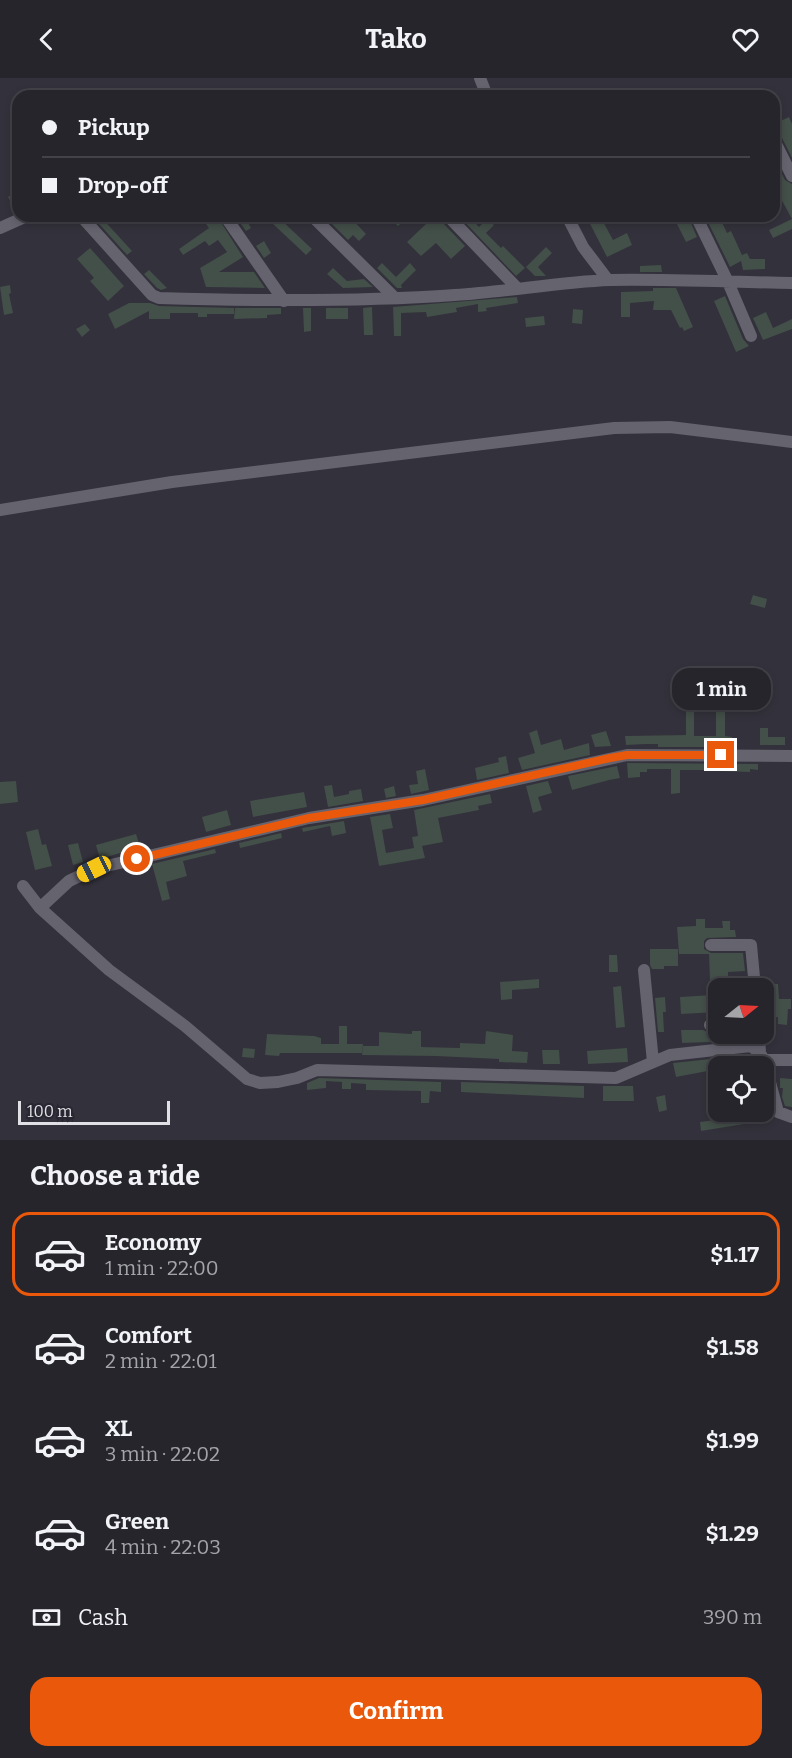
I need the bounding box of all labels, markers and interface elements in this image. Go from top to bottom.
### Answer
icon: back [30,23,63,56]
text: Tako [365,23,427,55]
icon: heart [729,23,762,56]
text: Pickup [78,114,150,141]
text: Drop-off [78,172,168,199]
callout: 1 min [672,668,771,710]
text: 1 min [696,677,747,701]
route end [707,741,734,768]
route start [123,845,150,872]
car [74,853,114,885]
north arrow [708,978,774,1044]
map controls [708,978,774,1122]
button: locate [708,1056,774,1122]
scale bar [18,1098,170,1126]
text: 100 m [27,1102,72,1121]
text: Choose a ride [30,1160,200,1192]
icon: car [33,1227,87,1281]
text: Economy [105,1229,201,1256]
text: $1.17 [710,1241,759,1268]
text: 1 min · 22:00 [105,1256,219,1280]
icon: car [33,1320,87,1374]
text: Comfort [105,1322,192,1349]
text: $1.58 [706,1334,759,1361]
text: 2 min · 22:01 [105,1349,217,1373]
icon: car [33,1413,87,1467]
text: XL [105,1415,132,1442]
text: $1.99 [705,1427,759,1454]
text: 3 min · 22:02 [105,1442,220,1466]
icon: car [33,1506,87,1560]
text: Green [105,1508,169,1535]
text: $1.29 [706,1520,759,1547]
text: 4 min · 22:03 [105,1535,221,1559]
icon: cash [30,1601,63,1634]
text: Cash [78,1604,128,1631]
text: 390 m [703,1605,762,1629]
button: Confirm [30,1677,762,1746]

